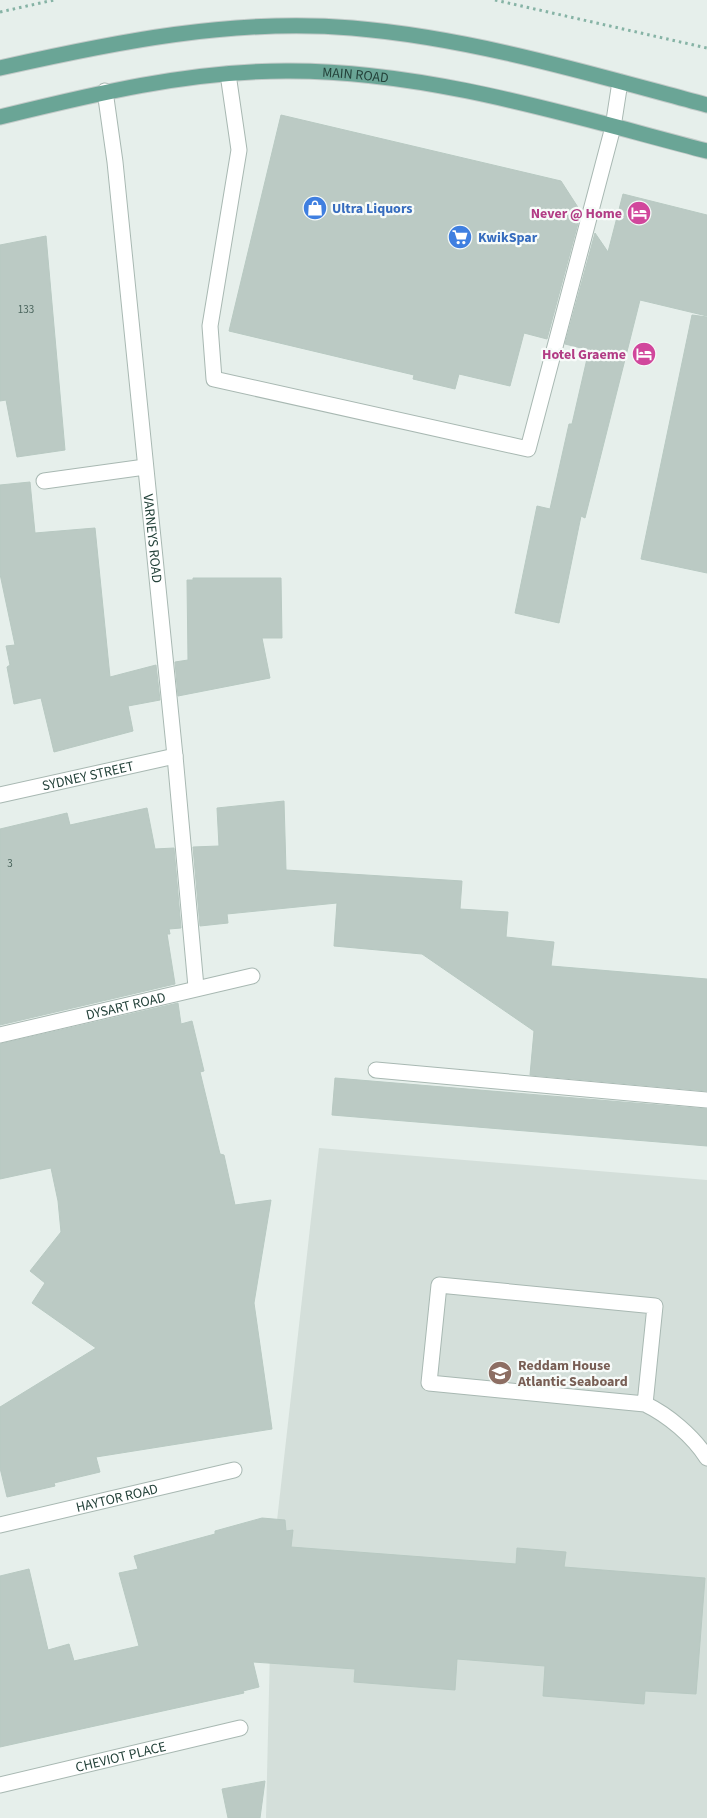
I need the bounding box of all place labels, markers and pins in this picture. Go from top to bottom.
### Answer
shop icon: Ultra Liquors [302,195,328,221]
place label: Ultra Liquors [332,199,413,219]
hotel icon: Never @ Home [626,200,652,226]
place label: Never @ Home [531,204,622,224]
supermarket icon: KwikSpar [447,224,473,250]
place label: KwikSpar [478,228,538,248]
hotel icon: Hotel Graeme [631,341,657,367]
place label: Hotel Graeme [542,345,626,365]
place label: Reddam House Atlantic Seaboard [517,1356,628,1392]
school or university icon: Reddam House Atlantic Seaboard [487,1360,513,1386]

